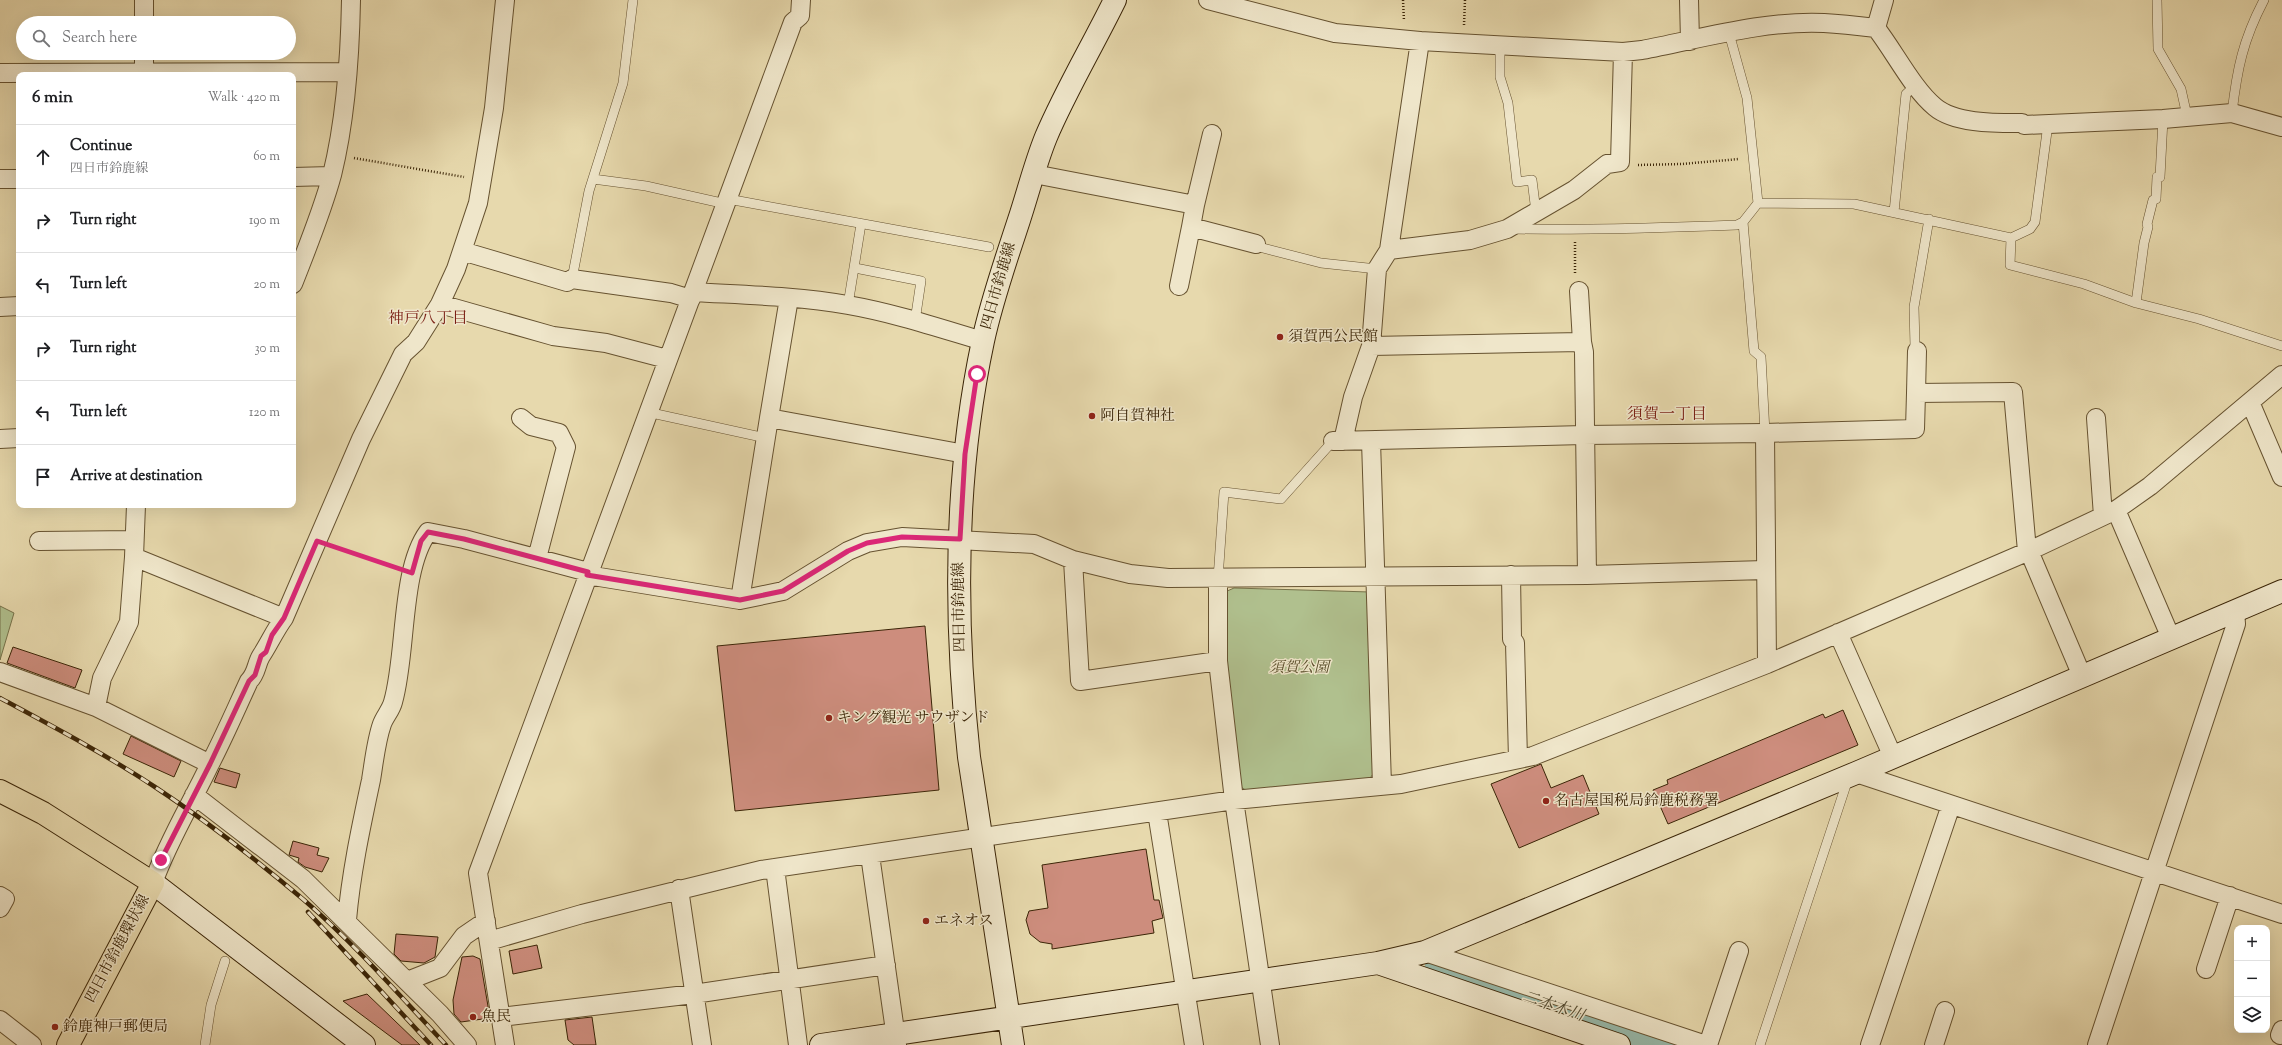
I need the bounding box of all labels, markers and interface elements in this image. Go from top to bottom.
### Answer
search box [16,16,296,60]
icon: search [30,27,52,49]
text: Search here [62,28,137,49]
text: 6 min [32,86,73,110]
text: Walk · 420 m [208,89,280,107]
text: Continue [70,136,132,157]
icon: ahead [32,146,54,168]
text: 60 m [253,148,280,166]
text: 四日市鈴鹿線 [70,160,148,178]
icon: right [32,210,54,232]
text: Turn right [70,210,136,231]
text: 190 m [249,212,280,230]
street label: 四日市鈴鹿線 [977,240,1021,332]
icon: left [32,274,54,296]
text: Turn left [70,274,127,295]
text: 20 m [254,276,280,294]
district label: 神戸八丁目 [388,308,468,331]
place label: 須賀西公民館 [1288,327,1378,348]
marker: 須賀西公民館 [1275,332,1285,342]
icon: right [32,338,54,360]
text: Turn right [70,338,136,359]
text: 30 m [254,340,280,358]
route start [968,365,986,383]
icon: left [32,402,54,424]
text: Turn left [70,402,127,423]
text: 120 m [249,404,280,422]
district label: 須賀一丁目 [1627,404,1707,427]
place label: 阿自賀神社 [1100,406,1175,427]
marker: 阿自賀神社 [1087,411,1097,421]
icon: arrive [32,466,54,488]
text: Arrive at destination [70,466,203,487]
street label: 四日市鈴鹿線 [949,562,971,652]
park label: 須賀公園 [1269,658,1332,679]
place label: キング観光 サウザンド [837,708,989,729]
marker: キング観光 サウザンド [824,713,834,723]
place label: 名古屋国税局鈴鹿税務署 [1554,791,1719,812]
marker: 名古屋国税局鈴鹿税務署 [1541,796,1551,806]
route end [152,851,170,869]
street label: 四日市鈴鹿環状線 [81,891,155,1007]
place label: エネオス [934,911,994,932]
marker: エネオス [921,916,931,926]
map controls [2234,925,2270,1033]
button: + [2234,925,2270,961]
button: − [2234,961,2270,997]
water label: 二本木川 [1519,986,1589,1029]
button: layers [2234,997,2270,1033]
place label: 魚民 [481,1007,511,1028]
marker: 魚民 [468,1012,478,1022]
place label: 鈴鹿神戸郵便局 [63,1017,168,1038]
marker: 鈴鹿神戸郵便局 [50,1022,60,1032]

